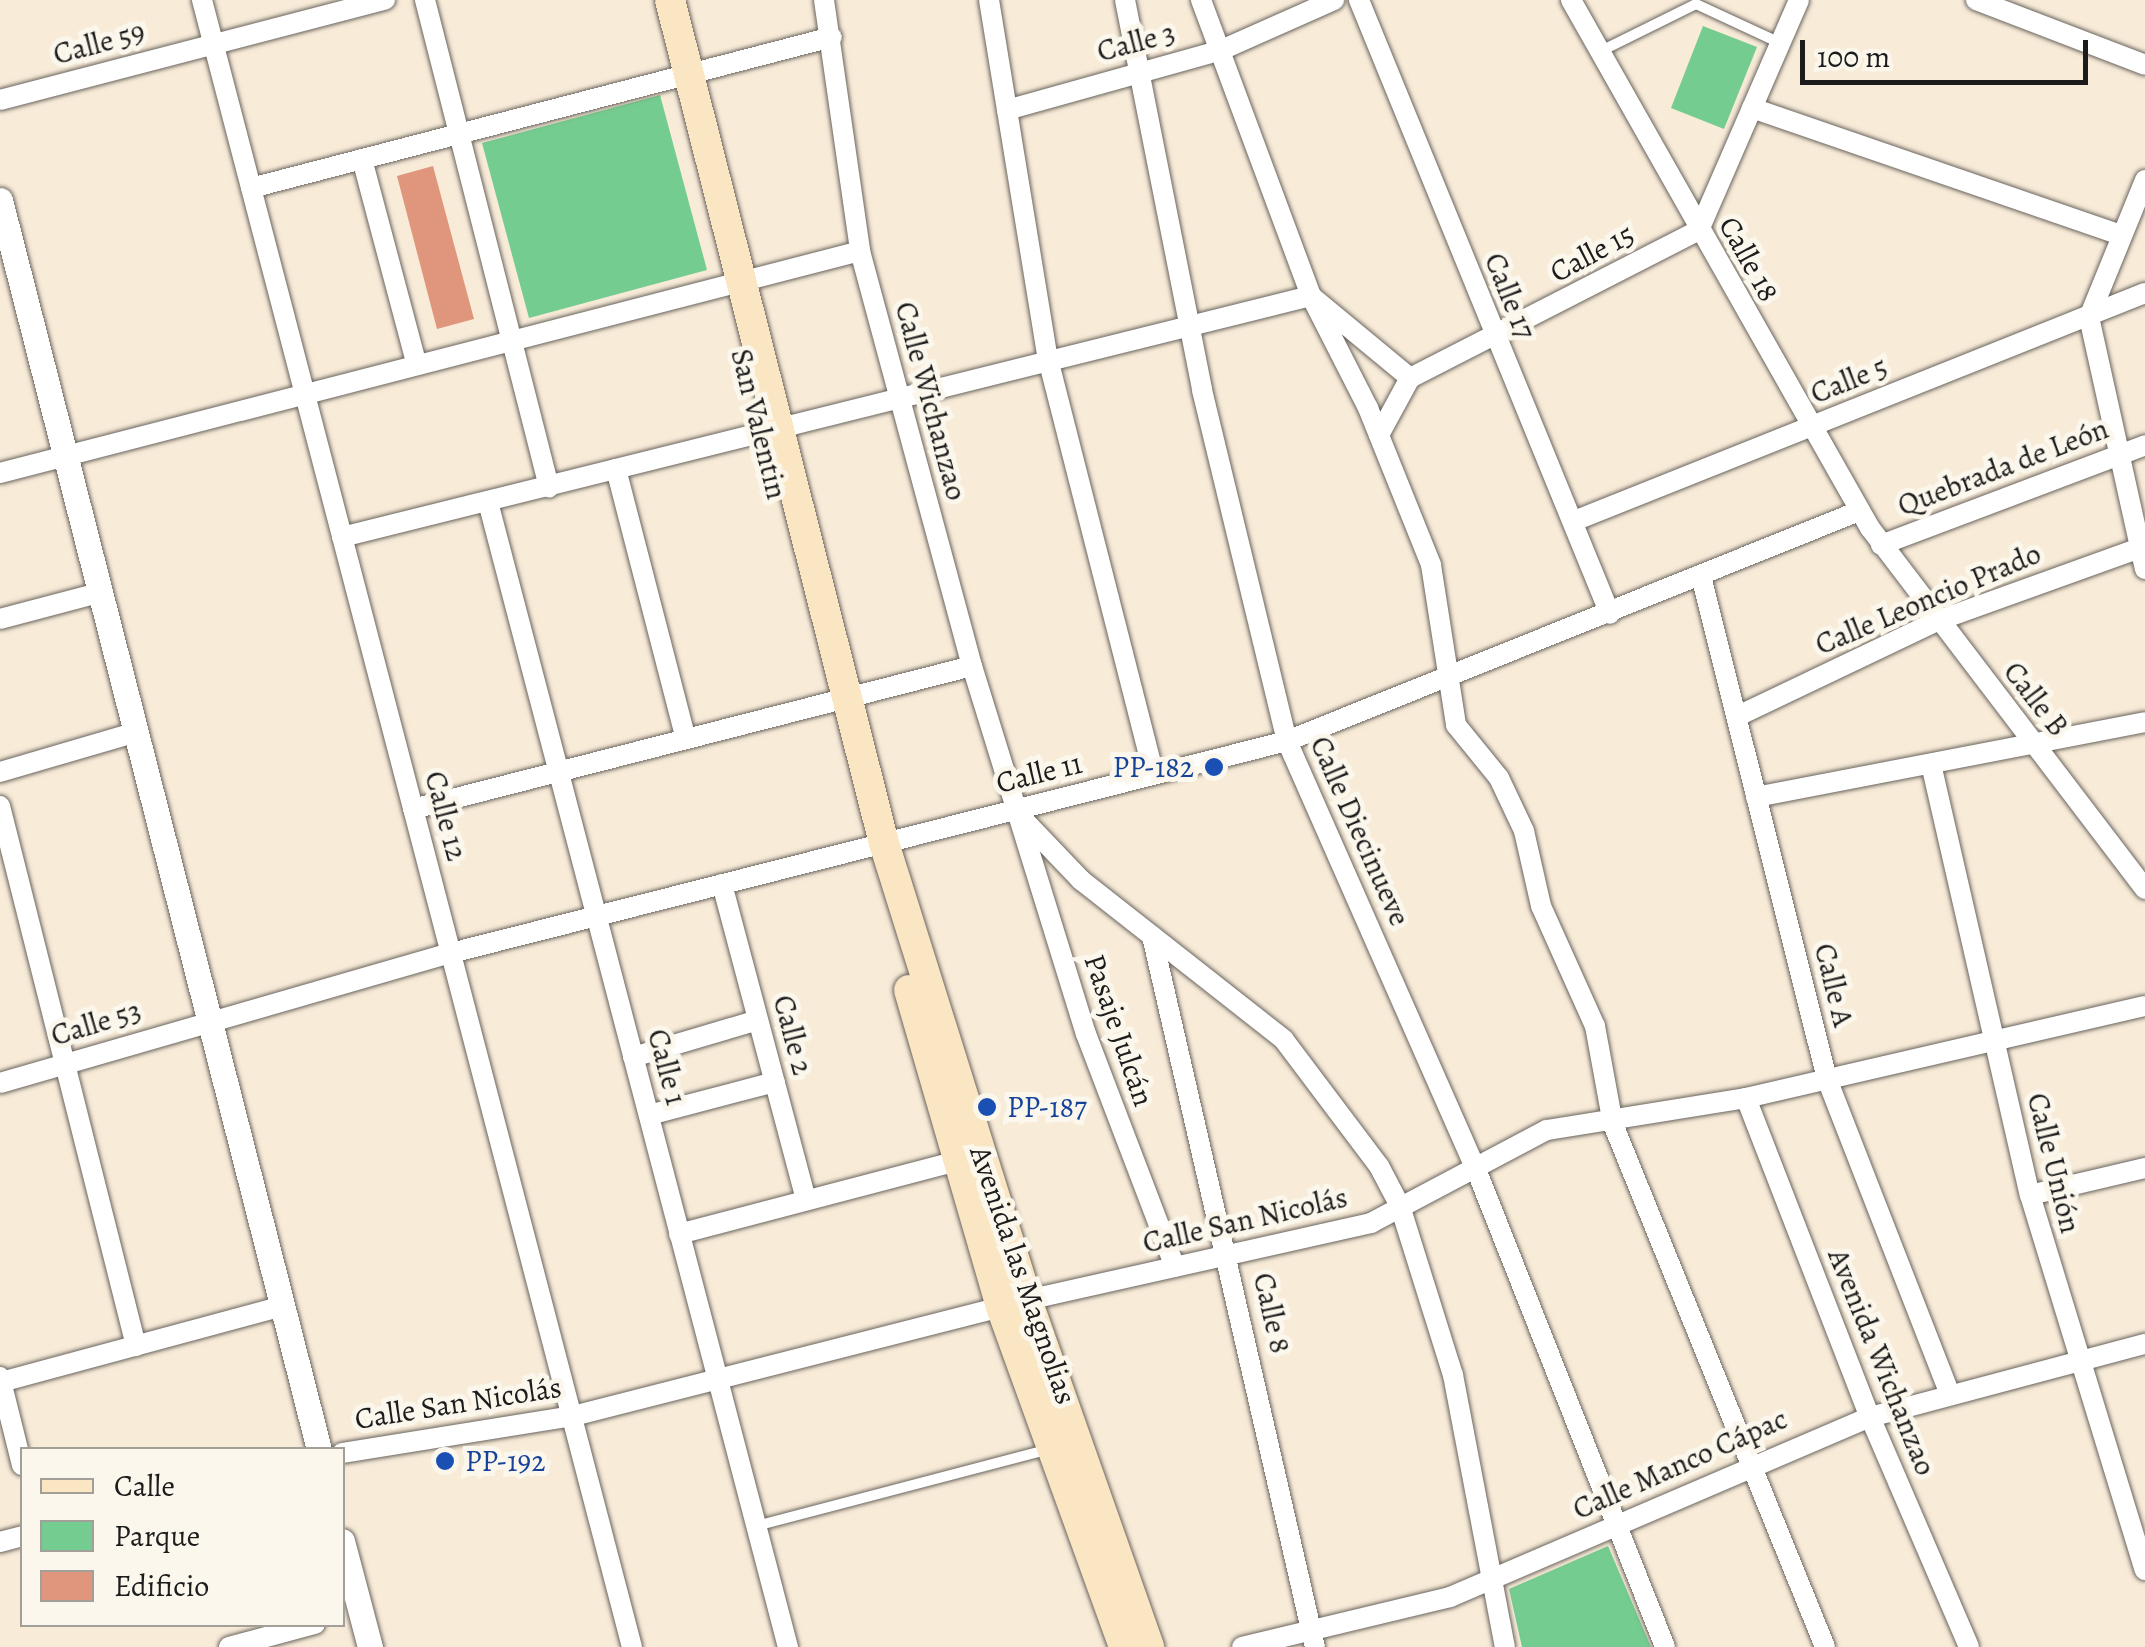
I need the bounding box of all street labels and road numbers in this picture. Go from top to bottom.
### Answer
street label: Calle 59 [49,14,149,72]
street label: Calle 3 [1093,14,1179,70]
street label: Calle 18 [1711,210,1787,308]
street label: Calle 15 [1544,216,1640,290]
street label: Calle 17 [1477,248,1543,344]
street label: Calle Wichanzao [887,298,975,504]
street label: San Valentin [723,345,795,503]
street label: Calle 5 [1805,348,1893,412]
street label: Quebrada de León [1893,410,2113,524]
street label: Calle Leoncio Prado [1810,535,2046,663]
street label: Calle B [1996,655,2076,743]
street label: Calle Diecinueve [1302,731,1418,931]
street label: Calle 11 [992,745,1086,801]
street label: Calle 12 [417,767,475,865]
street label: Calle A [1806,940,1862,1030]
street label: Pasaje Julcán [1076,949,1162,1111]
street label: Calle 2 [765,991,821,1079]
street label: Calle 53 [47,992,145,1054]
street label: Calle 1 [640,1025,694,1109]
street label: Calle Unión [2019,1089,2089,1237]
street label: Avenida las Magnolias [962,1141,1084,1409]
street label: Calle San Nicolás [1139,1179,1351,1261]
street label: Avenida Wichanzao [1820,1243,1944,1481]
street label: Calle 8 [1245,1269,1299,1357]
street label: Calle San Nicolás [352,1369,564,1437]
street label: Calle Manco Cápac [1567,1401,1793,1527]

